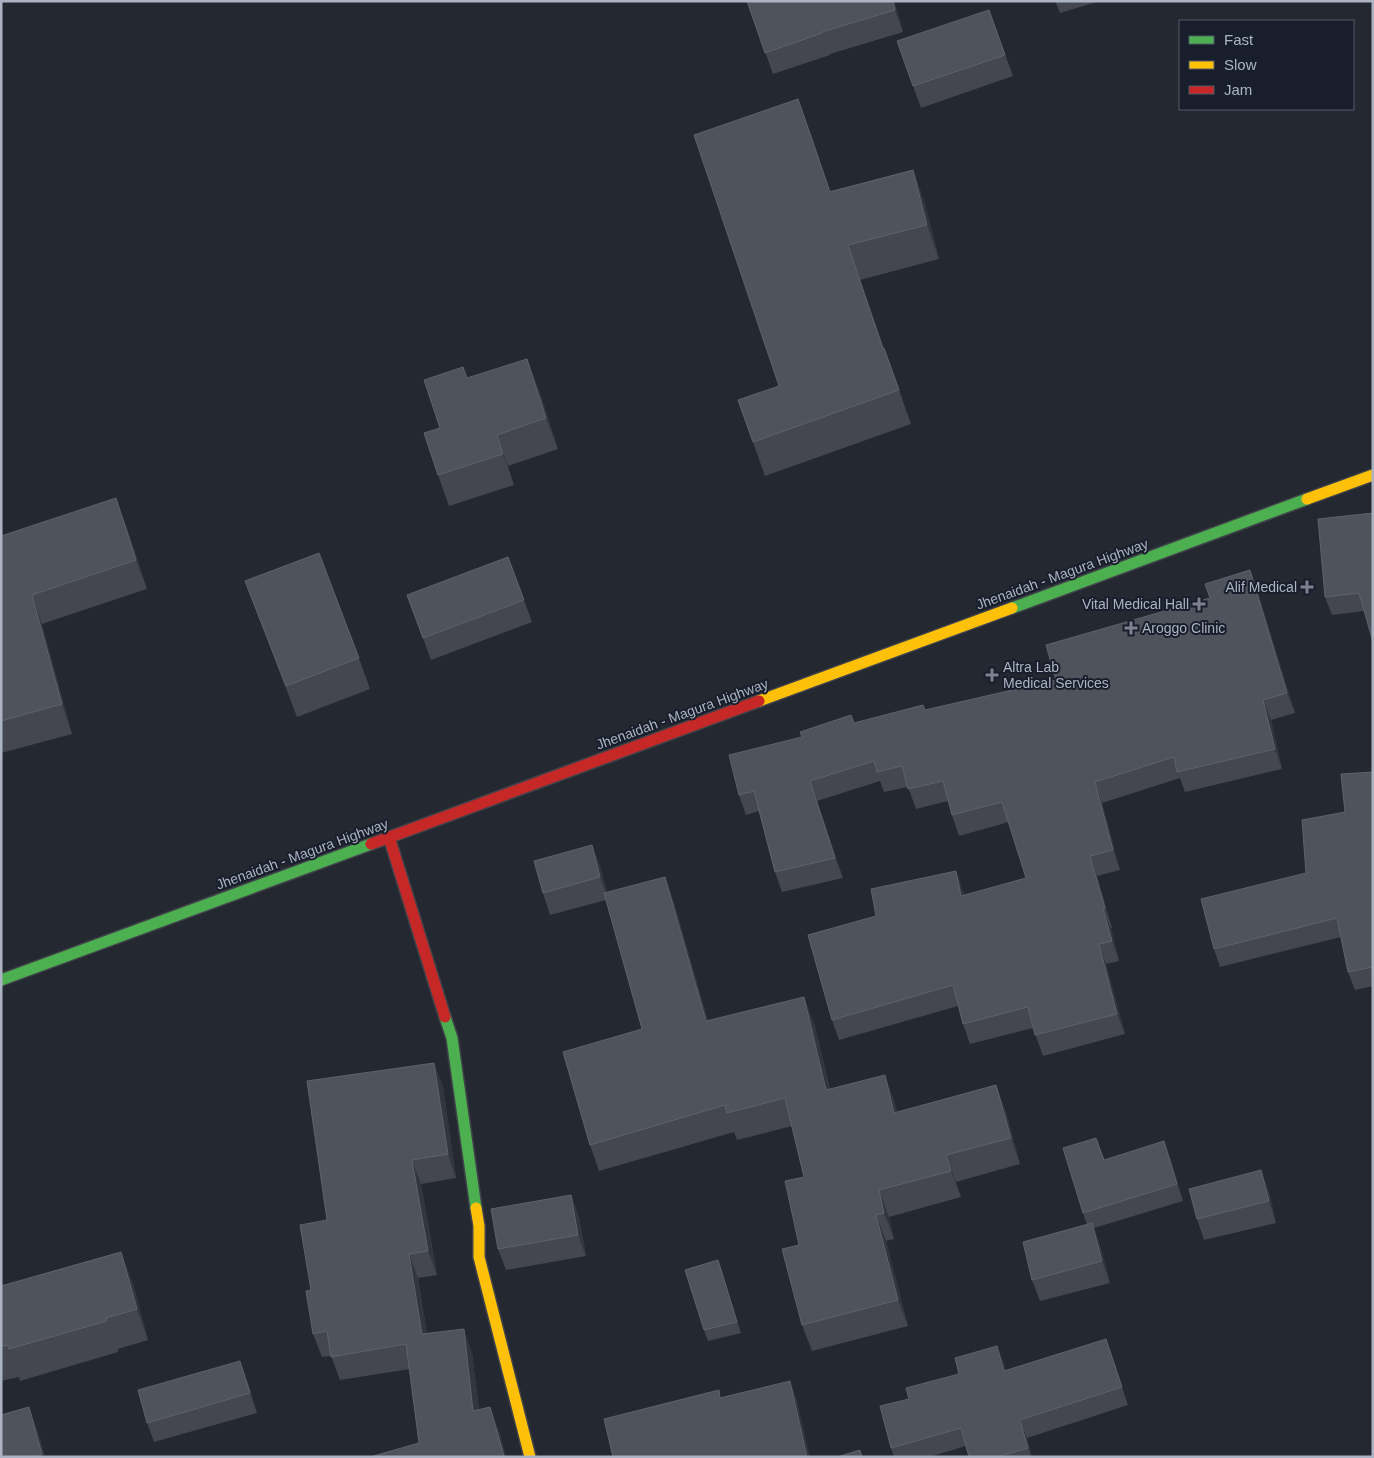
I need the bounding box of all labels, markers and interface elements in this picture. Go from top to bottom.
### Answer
legend [1179,20,1354,110]
text: Fast [1224,31,1254,48]
text: Slow [1224,56,1257,73]
text: Jam [1224,81,1252,98]
street label: Jhenaidah - Magura Highway [974,535,1150,613]
place label: Alif Medical [1225,579,1297,595]
marker: Alif Medical [1301,581,1313,593]
place label: Vital Medical Hall [1082,596,1189,612]
marker: Vital Medical Hall [1193,598,1205,610]
place label: Aroggo Clinic [1142,620,1225,636]
marker: Aroggo Clinic [1124,621,1138,635]
place label: Altra Lab Medical Services [1003,659,1109,691]
marker: Altra Lab Medical Services [985,668,999,682]
street label: Jhenaidah - Magura Highway [594,675,770,753]
street label: Jhenaidah - Magura Highway [214,815,390,893]

